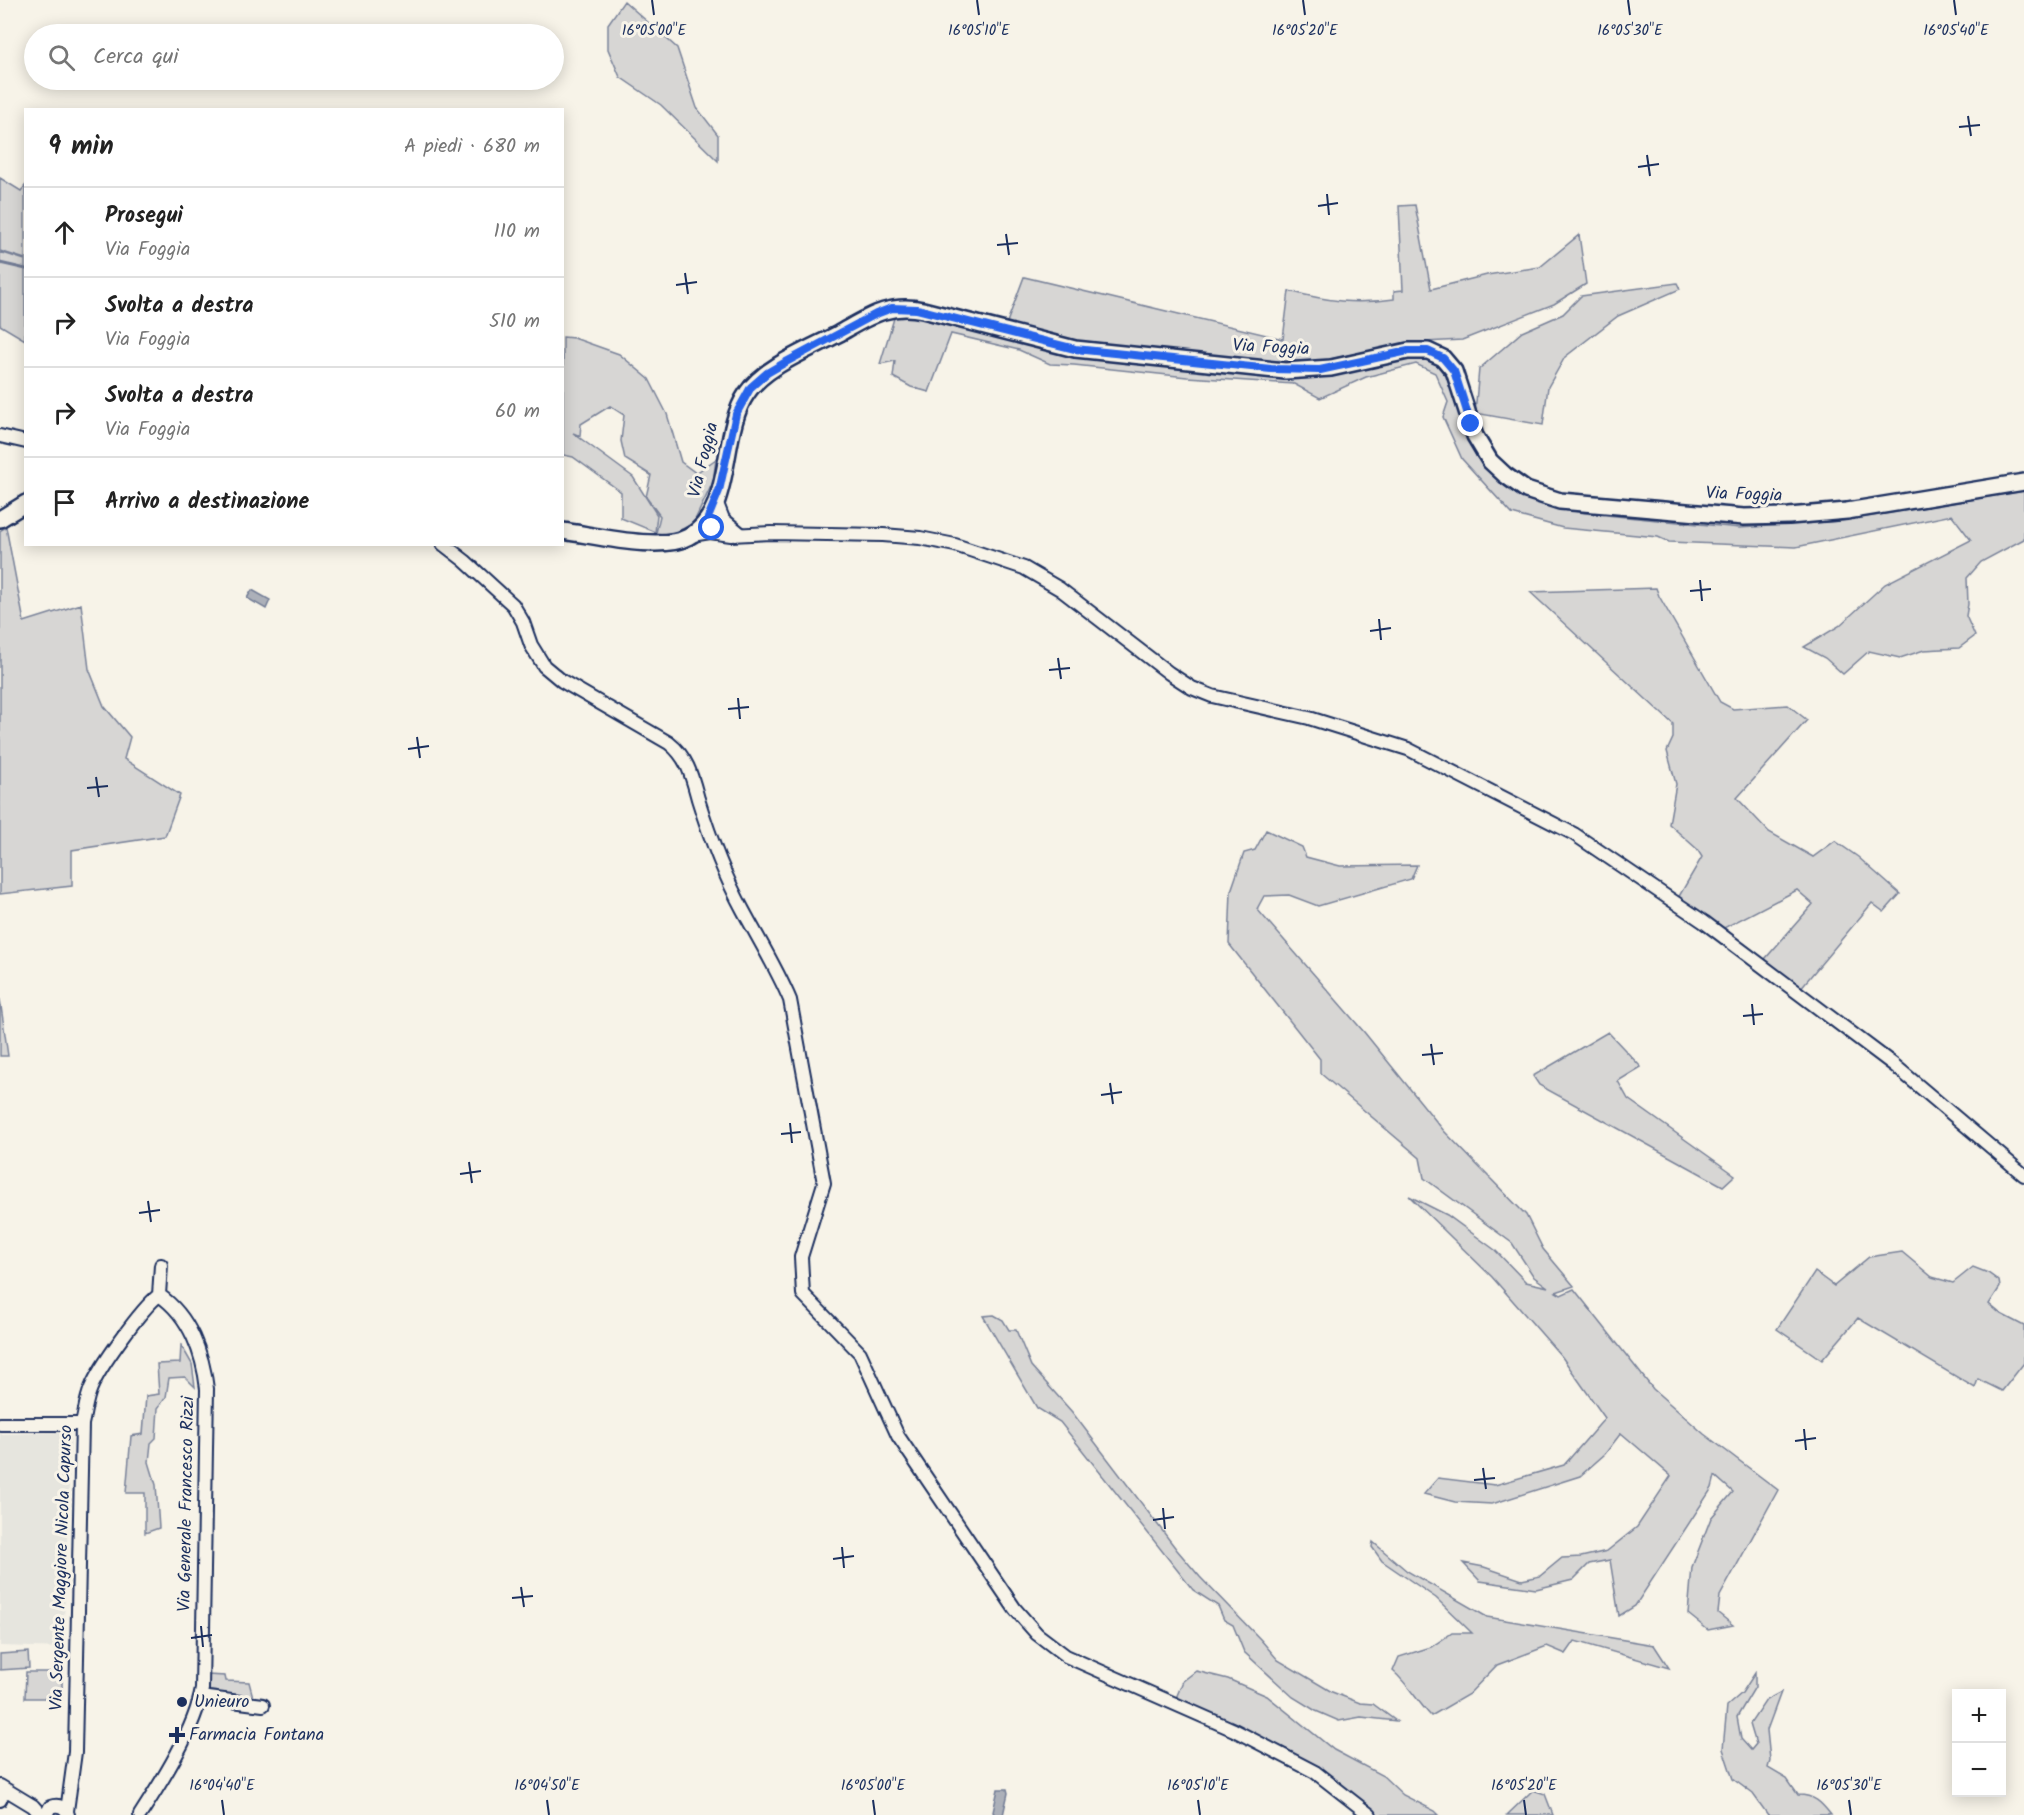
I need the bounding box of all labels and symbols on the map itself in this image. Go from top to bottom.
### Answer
text: 16°05'00"E [622,19,688,43]
text: 16°05'10"E [948,19,1011,43]
text: 16°05'20"E [1272,19,1339,43]
text: 16°05'30"E [1597,19,1664,43]
text: 16°05'40"E [1923,19,1990,43]
street label: Via Foggia [1232,332,1310,364]
route end [1457,410,1483,436]
street label: Via Foggia [681,419,727,501]
street label: Via Foggia [1705,479,1783,511]
route start [698,514,724,540]
street label: Via Generale Francesco Rizzi [171,1395,203,1612]
street label: Via Sergente Maggiore Nicola Capurso [43,1425,81,1711]
place label: Unieuro [194,1688,250,1717]
marker: Unieuro [175,1695,189,1709]
place label: Farmacia Fontana [189,1721,324,1750]
marker: Farmacia Fontana [170,1728,184,1742]
text: 16°04'40"E [189,1774,256,1798]
text: 16°04'50"E [514,1774,581,1798]
text: 16°05'00"E [841,1774,907,1798]
text: 16°05'10"E [1167,1774,1230,1798]
text: 16°05'20"E [1491,1774,1558,1798]
text: 16°05'30"E [1816,1774,1883,1798]

